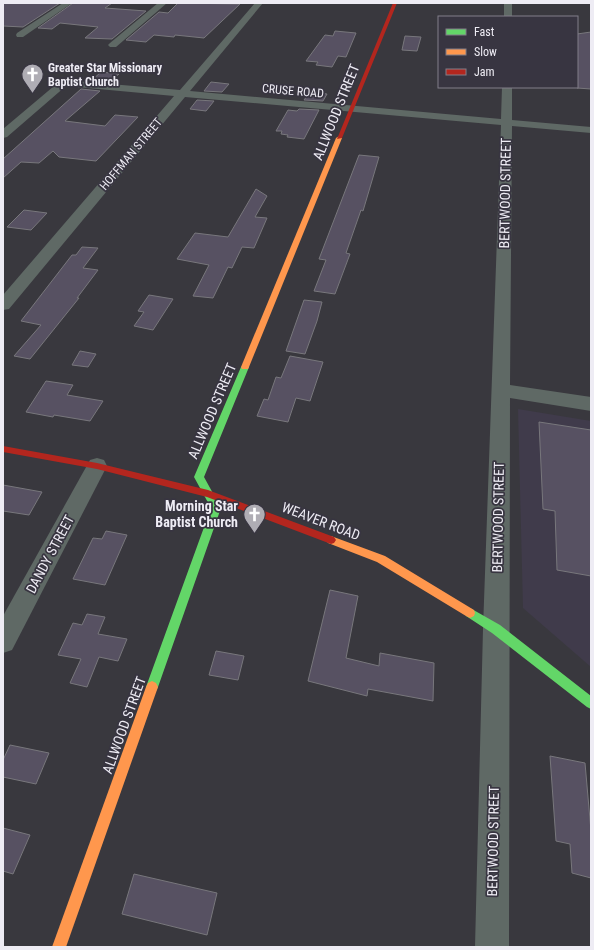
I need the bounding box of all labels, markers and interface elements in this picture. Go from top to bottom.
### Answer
legend [438,16,578,88]
text: Fast [474,25,495,39]
text: Slow [474,45,497,59]
place label: Greater Star Missionary Baptist Church [48,61,163,89]
church icon: Greater Star Missionary Baptist Church [19,62,45,95]
street label: ALLWOOD STREET [309,62,363,162]
text: Jam [474,65,495,79]
street label: CRUSE ROAD [261,81,325,101]
street label: HOFFMAN STREET [97,115,165,193]
street label: BERTWOOD STREET [496,137,514,249]
street label: ALLWOOD STREET [185,361,239,461]
street label: BERTWOOD STREET [489,461,507,573]
place label: Morning Star Baptist Church [155,498,238,530]
street label: WEAVER ROAD [280,499,362,543]
church icon: Morning Star Baptist Church [241,501,267,534]
street label: DANDY STREET [23,512,77,596]
street label: ALLWOOD STREET [99,674,149,776]
street label: BERTWOOD STREET [484,785,502,897]

